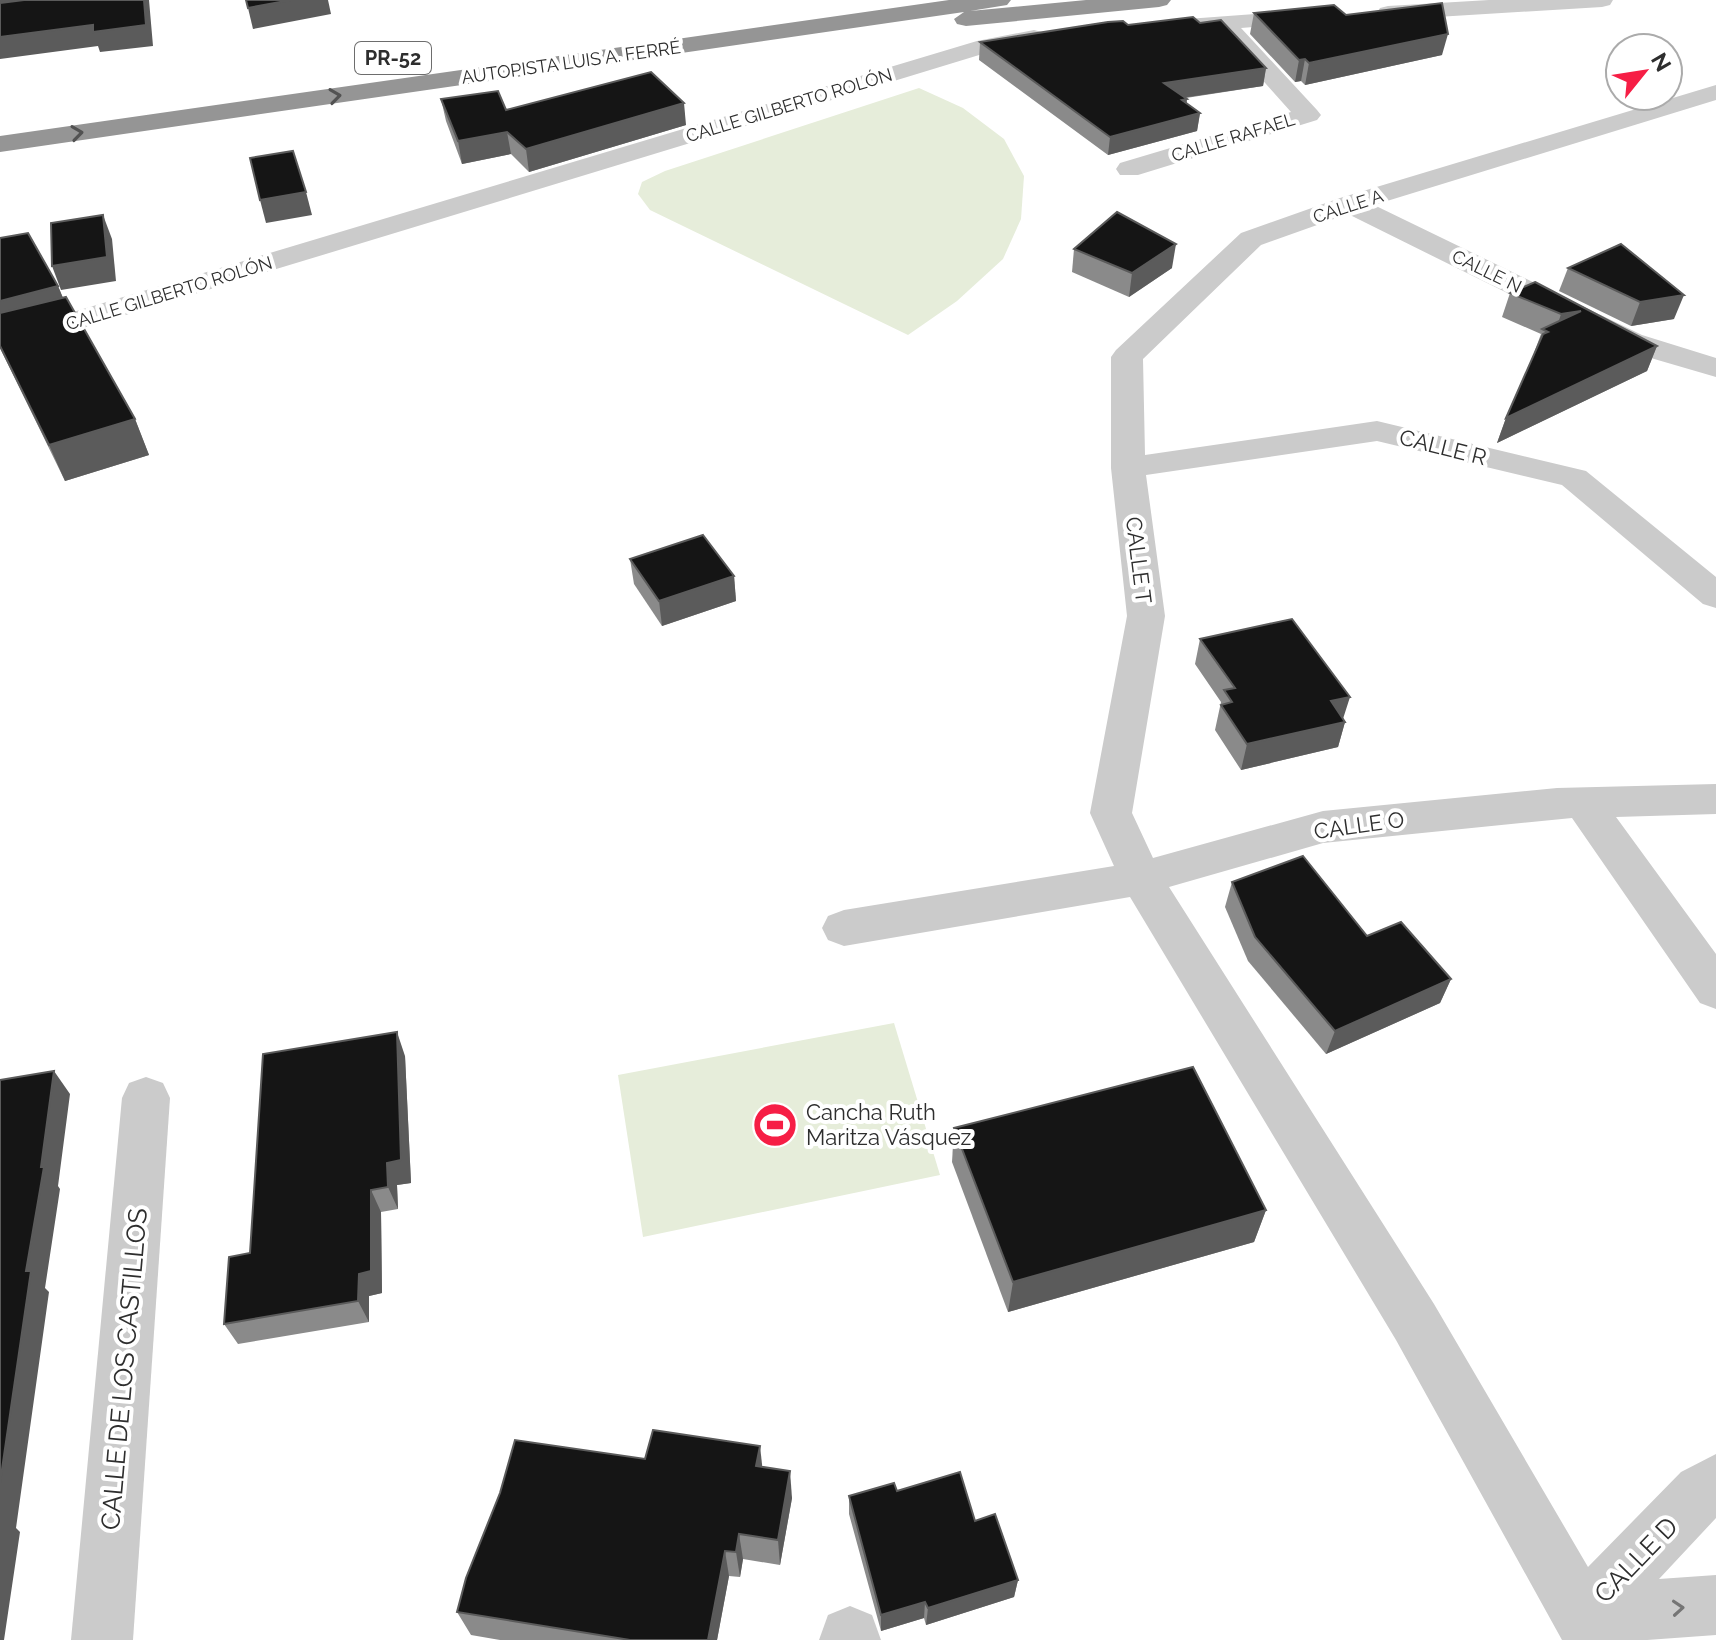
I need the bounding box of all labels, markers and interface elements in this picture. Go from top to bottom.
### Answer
north arrow [1604,32,1684,112]
street label: AUTOPISTA LUIS A. FERRÉ [460,35,682,88]
road number: PR-52 [355,42,431,74]
text: N [1646,48,1677,76]
street label: CALLE GILBERTO ROLÓN [683,63,895,146]
one-way arrow [328,88,341,105]
street label: CALLE RAFAEL [1169,108,1298,166]
one-way arrow [70,125,84,142]
street label: CALLE A [1310,185,1386,227]
street label: CALLE N [1449,245,1525,297]
street label: CALLE GILBERTO ROLÓN [63,251,275,334]
street label: CALLE R [1397,424,1489,470]
street label: CALLE T [1121,515,1157,605]
street label: CALLE O [1312,806,1406,844]
place label: Cancha Ruth Maritza Vásquez [806,1099,972,1150]
sports icon: Cancha Ruth Maritza Vásquez [751,1101,799,1149]
street label: CALLE DE LOS CASTILLOS [95,1207,153,1531]
street label: CALLE D [1588,1511,1684,1609]
one-way arrow [1672,1600,1685,1617]

